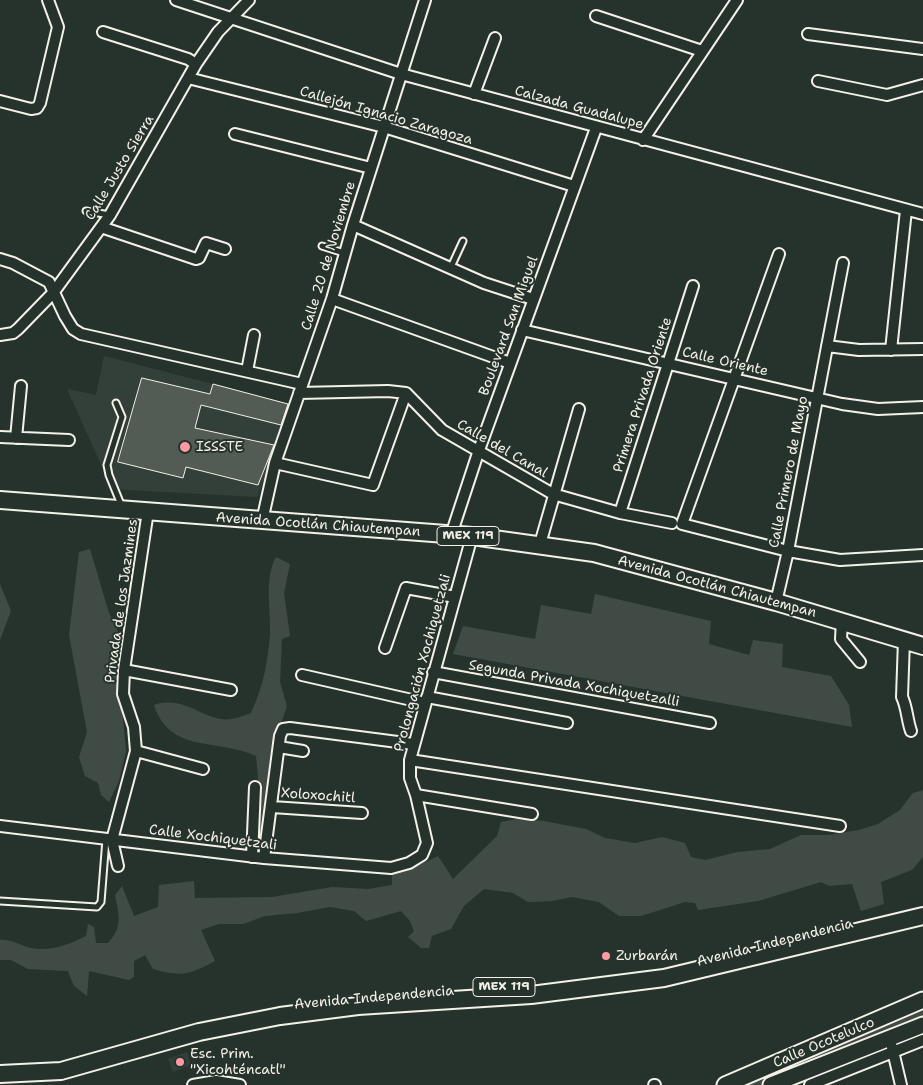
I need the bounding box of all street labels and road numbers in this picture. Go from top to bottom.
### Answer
street label: Callejón Ignacio Zaragoza [298,83,474,149]
street label: Calzada Guadalupe [513,83,645,133]
street label: Calle Justo Sierra [82,112,158,224]
street label: Calle 20 de Noviembre [298,179,360,333]
street label: Boulevard San Miguel [476,254,542,398]
street label: Primera Privada Oriente [610,315,676,475]
street label: Calle Oriente [680,344,770,380]
street label: Calle Primero de Mayo [766,395,812,549]
street label: Calle del Canal [454,416,550,482]
street label: Avenida Ocotlán Chiautempan [215,509,421,541]
street label: Privada de los Jazmines [102,518,142,684]
road number: MEX 119 [437,526,499,546]
street label: Avenida Ocotlán Chiautempan [616,552,818,622]
street label: Prolongación Xochiquetzali [391,572,455,754]
street label: Segunda Privada Xochiquetzalli [467,657,681,711]
street label: Xoloxochitl [280,785,356,807]
street label: Calle Xochiquetzali [148,822,278,854]
street label: Avenida Independencia [695,915,855,971]
road number: MEX 119 [473,978,535,996]
street label: Avenida Independencia [293,983,455,1013]
street label: Calle Ocotelulco [771,1014,877,1072]

